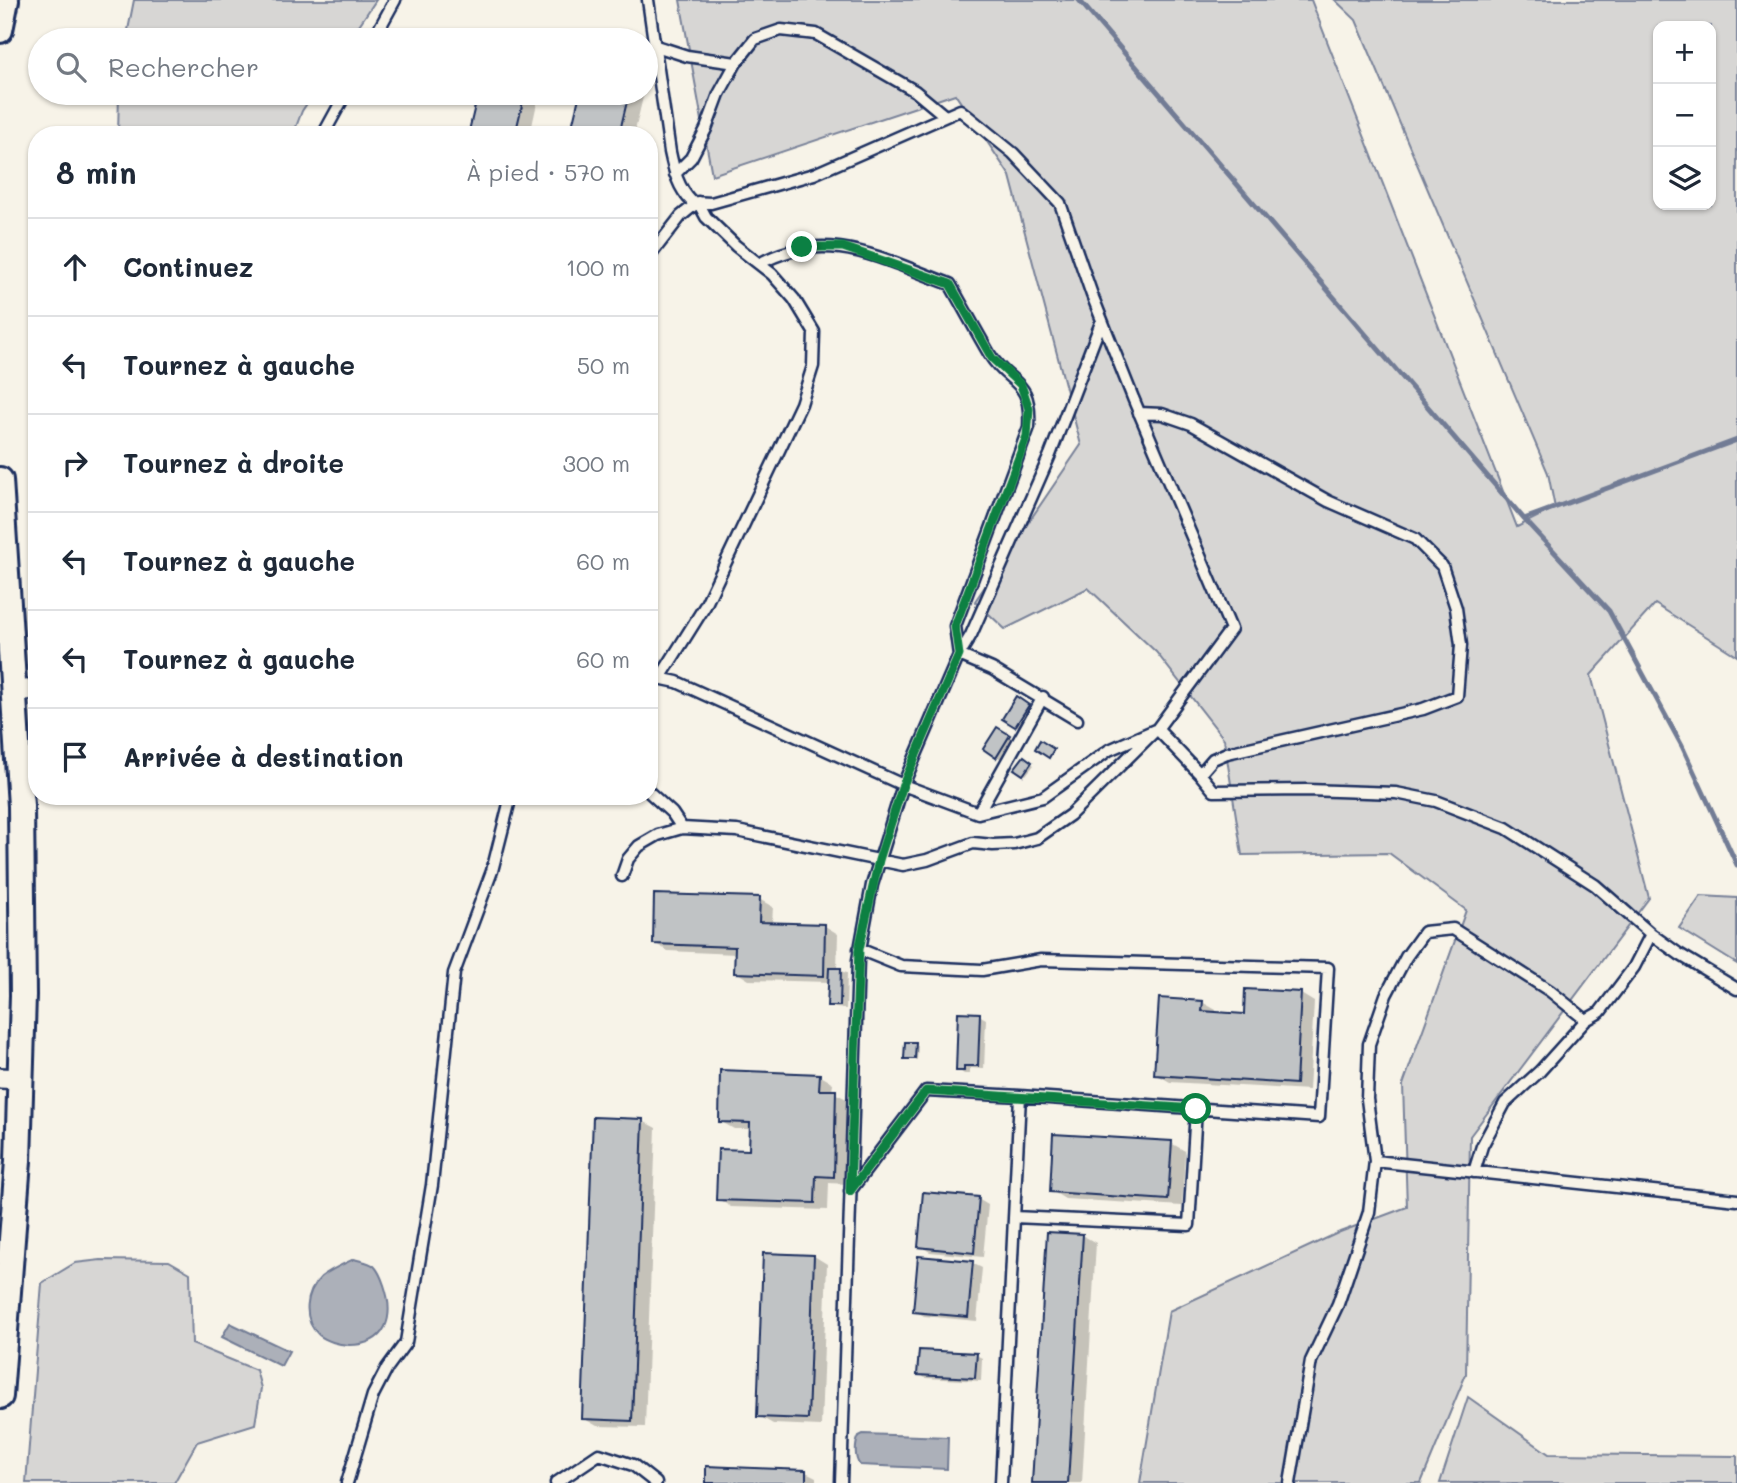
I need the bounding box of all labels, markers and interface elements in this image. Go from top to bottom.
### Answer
map controls [1653,21,1716,210]
button: + [1653,21,1716,84]
search box [28,28,658,105]
icon: search [52,48,90,86]
text: Rechercher [108,50,259,84]
button: − [1653,84,1716,147]
button: layers [1653,147,1716,210]
text: 8 min [56,152,137,192]
text: À pied · 570 m [466,157,630,187]
route end [786,231,817,262]
icon: ahead [56,248,94,286]
text: Continuez [123,250,253,284]
text: 100 m [566,252,630,282]
icon: left [56,346,94,384]
text: Tournez à gauche [123,348,355,382]
text: 50 m [577,350,630,380]
icon: right [56,444,94,482]
text: Tournez à droite [123,446,344,480]
text: 300 m [562,448,630,478]
icon: left [56,542,94,580]
text: Tournez à gauche [123,544,355,578]
text: 60 m [576,546,630,576]
icon: left [56,640,94,678]
text: Tournez à gauche [123,642,355,676]
text: 60 m [576,644,630,674]
icon: arrive [56,738,94,776]
text: Arrivée à destination [123,740,403,774]
route start [1180,1093,1211,1124]

